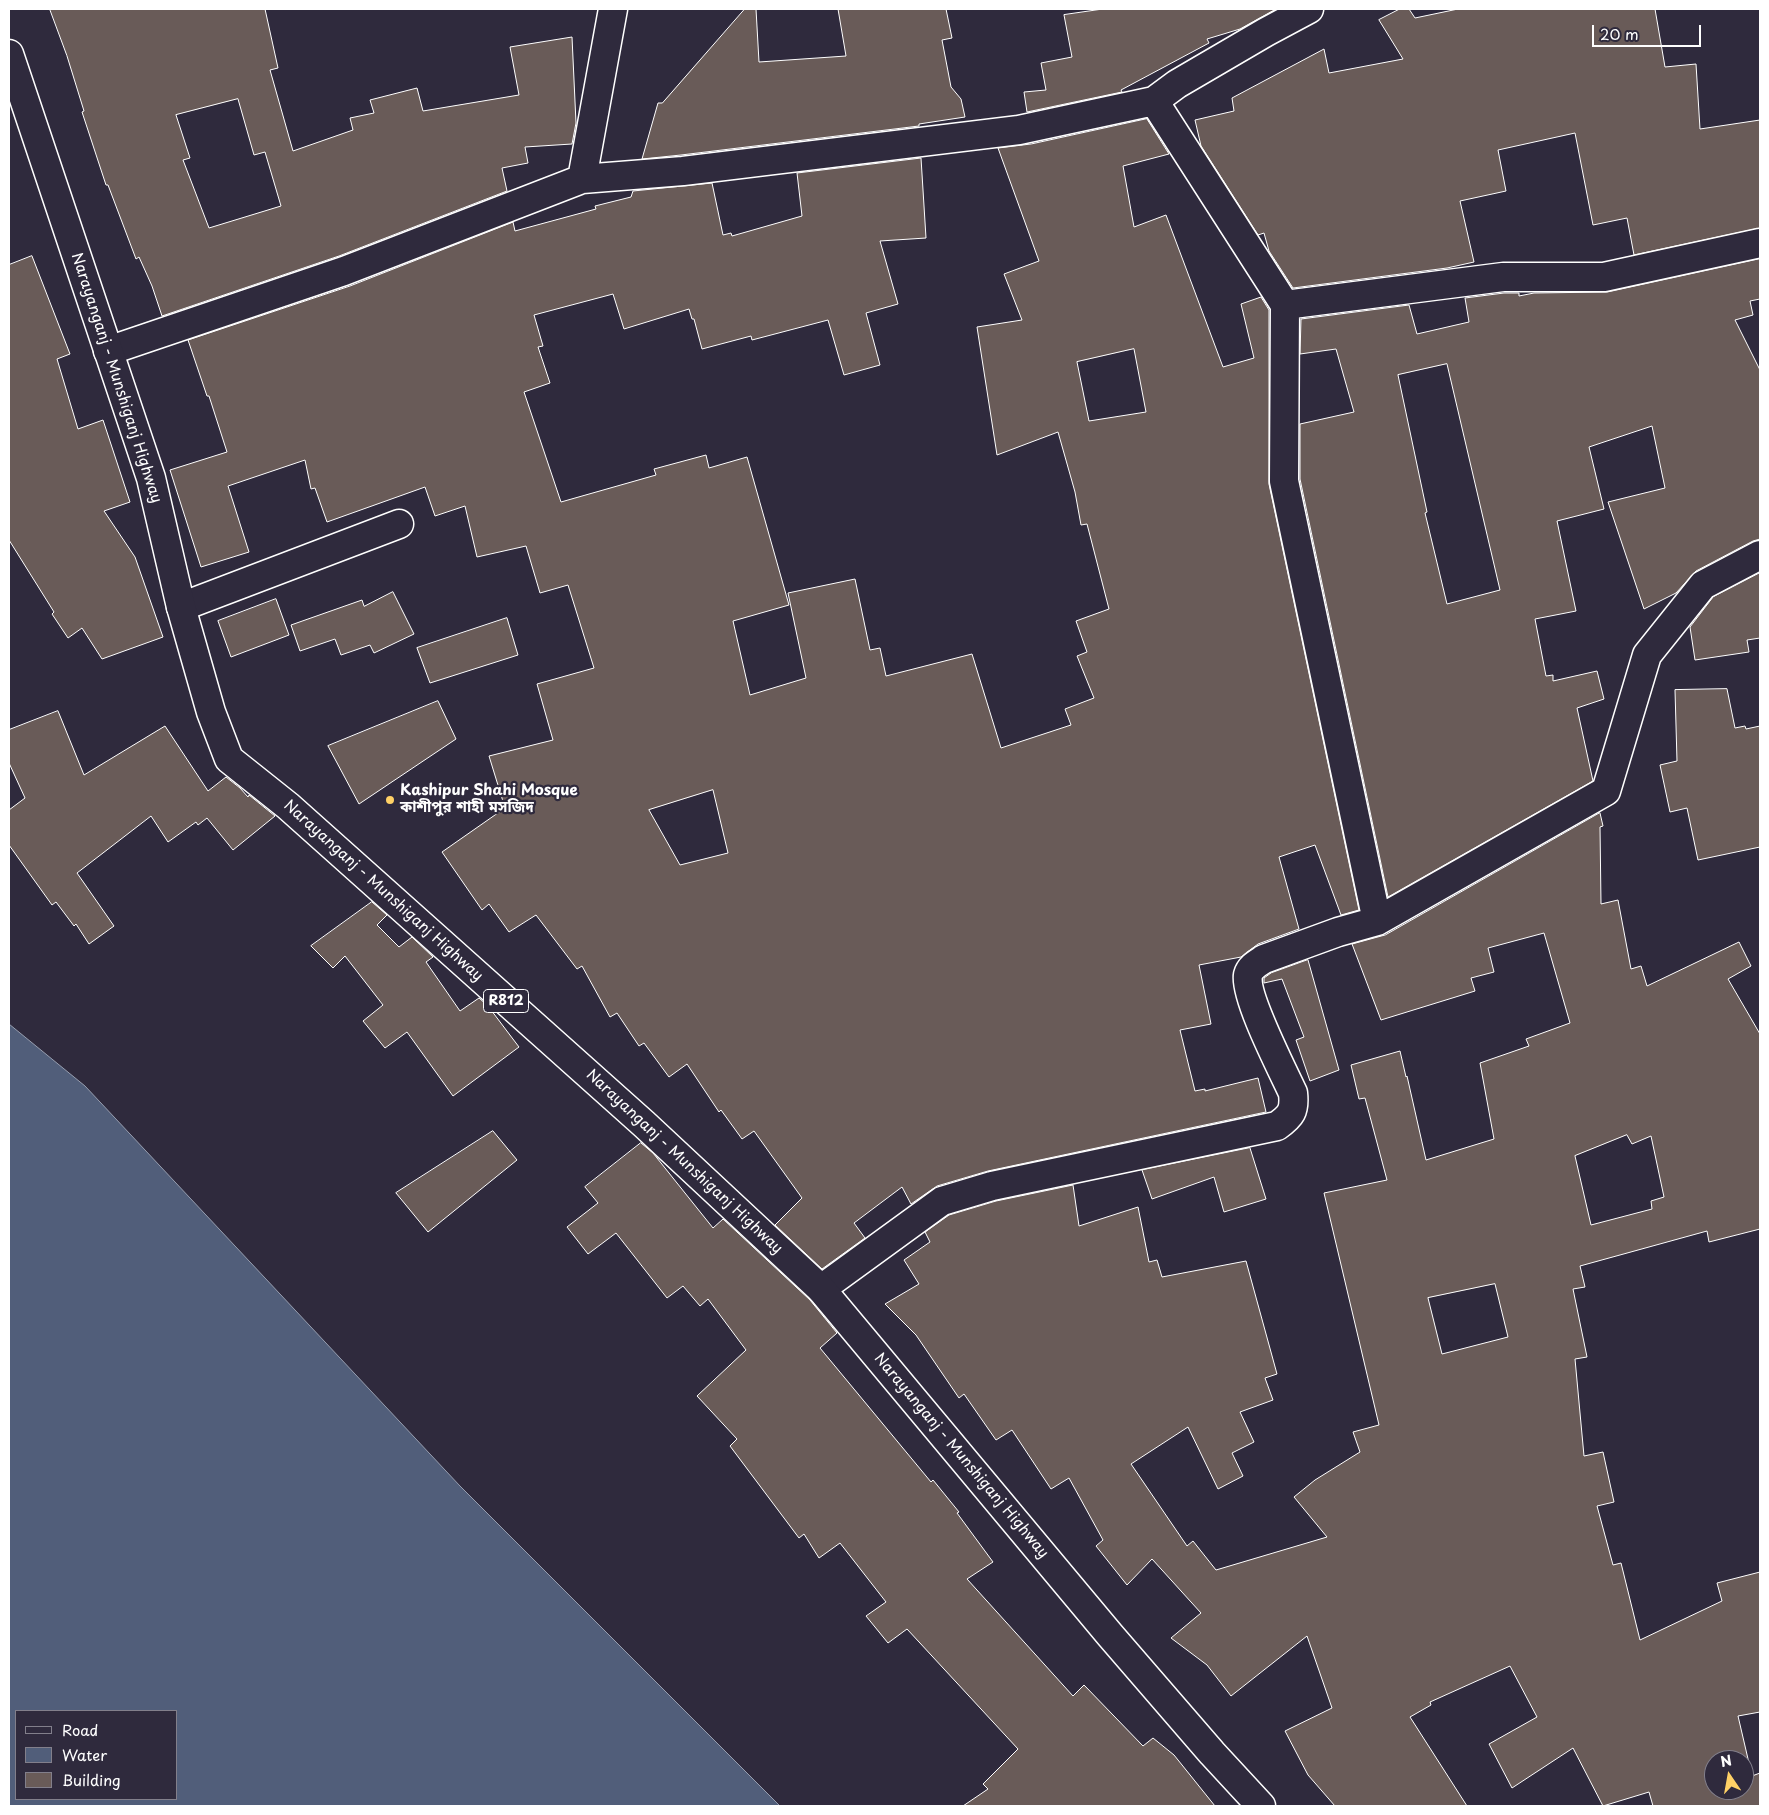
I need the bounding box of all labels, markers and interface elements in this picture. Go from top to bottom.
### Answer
scale bar [1594,15,1703,47]
text: 20 m [1600,22,1639,45]
street label: Narayanganj - Munshiganj Highway [67,251,165,505]
place label: Kashipur Shahi Mosque কাশীপুর শাহী মসজিদ [400,782,578,817]
marker: Kashipur Shahi Mosque কাশীপুর শাহী মসজিদ [384,794,396,806]
street label: Narayanganj - Munshiganj Highway [280,797,486,985]
road number: R812 [484,989,528,1012]
street label: Narayanganj - Munshiganj Highway [582,1066,786,1258]
street label: Narayanganj - Munshiganj Highway [870,1350,1052,1562]
legend [15,1710,178,1800]
text: Road [62,1718,98,1741]
text: Water [62,1743,107,1766]
text: N [1718,1749,1734,1772]
north arrow [1704,1750,1754,1800]
text: Building [62,1768,121,1791]

